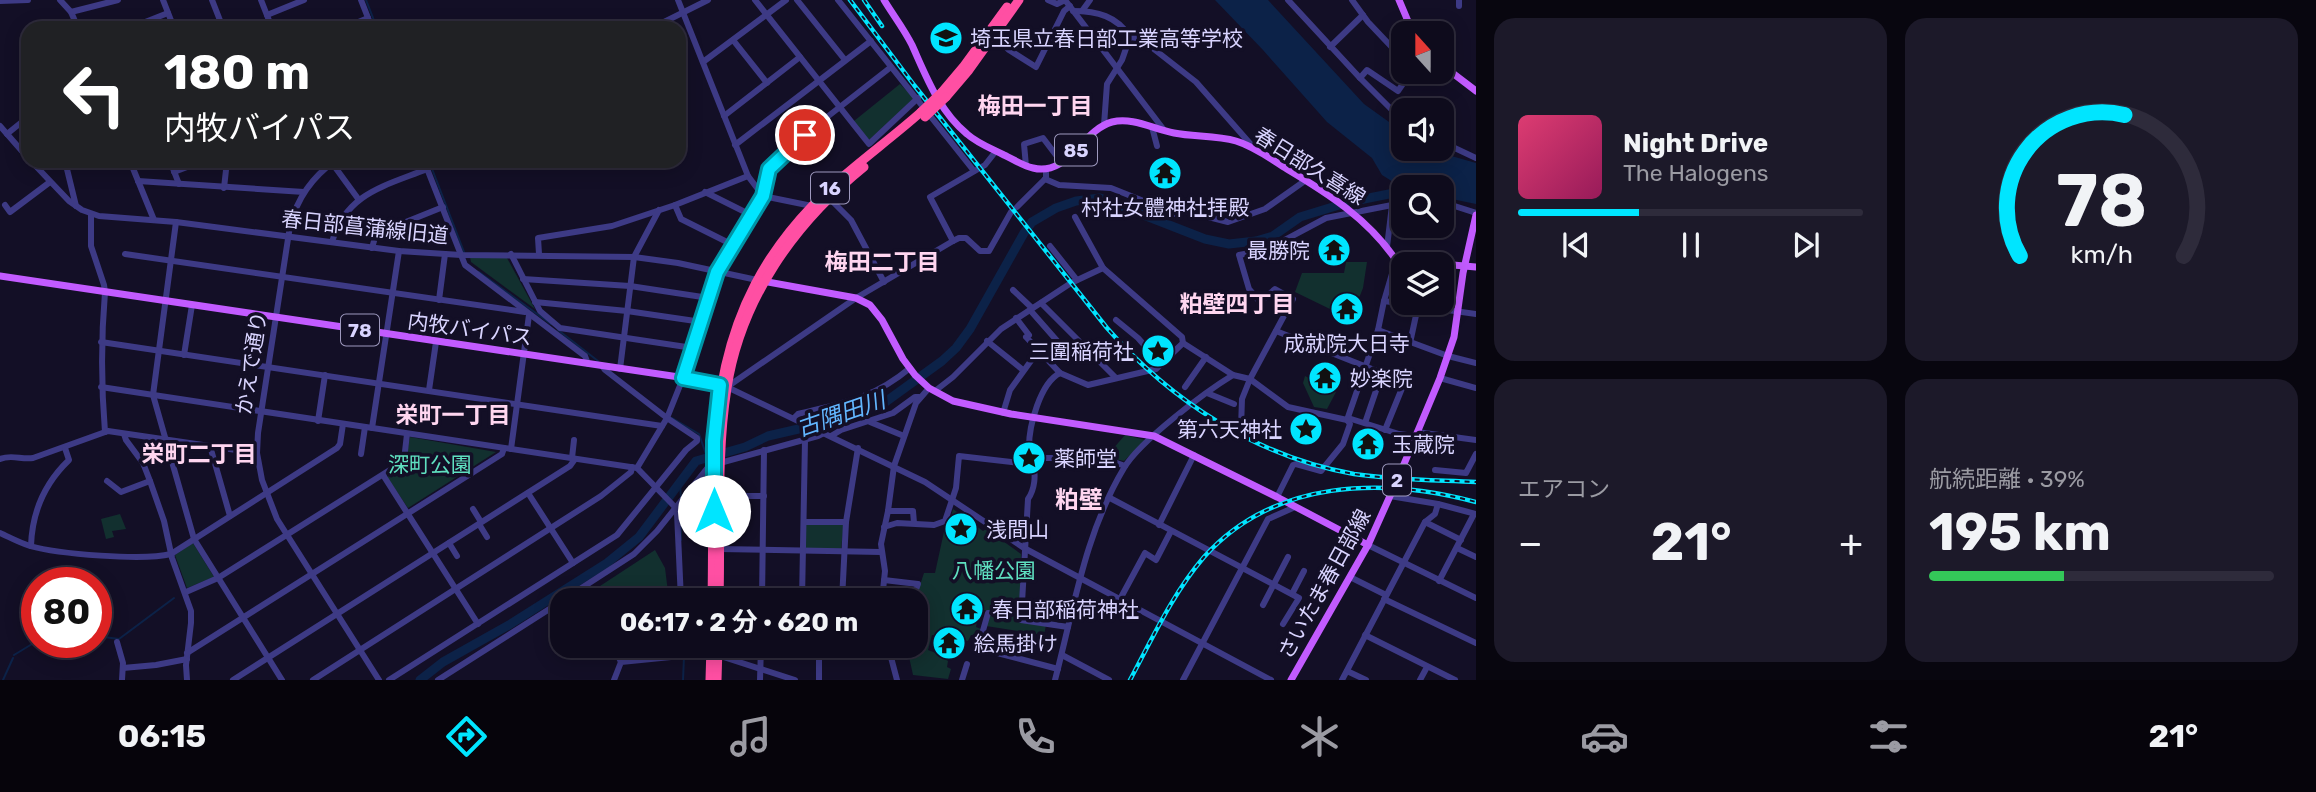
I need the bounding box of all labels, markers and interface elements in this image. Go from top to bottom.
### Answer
school or university icon: 埼玉県立春日部工業高等学校 [927,19,965,57]
north arrow [1391,21,1454,84]
map controls [1391,21,1454,315]
place label: 埼玉県立春日部工業高等学校 [970,26,1243,51]
text: 180 m [164,43,310,101]
icon: left [49,49,140,140]
district label: 梅田一丁目 [978,92,1093,120]
button: sound [1391,98,1454,161]
pin [775,105,835,165]
text: 内牧バイパス [164,109,355,147]
icon: arrive [786,116,824,154]
street label: 春日部久喜線 [1250,122,1370,210]
text: Night Drive [1623,128,1768,159]
road number: 85 [1055,134,1097,166]
temple icon: 村社女體神社拝殿 [1146,154,1184,192]
text: 78 [2056,158,2147,244]
text: The Halogens [1623,159,1769,187]
road number: 16 [811,172,849,204]
button: search [1391,175,1454,238]
place label: 村社女體神社拝殿 [1081,195,1249,220]
street label: 春日部菖蒲線旧道 [280,206,450,248]
icon: previous [1557,226,1595,264]
icon: pause [1672,226,1710,264]
icon: next [1787,226,1825,264]
temple icon: 最勝院 [1315,231,1353,269]
place label: 最勝院 [1247,238,1310,263]
text: km/h [2070,240,2133,269]
district label: 梅田二丁目 [825,248,940,276]
button: layers [1391,252,1454,315]
district label: 粕壁四丁目 [1180,290,1295,318]
temple icon: 成就院大日寺 [1328,290,1366,328]
street label: 内牧バイパス [406,308,534,350]
street label: かえで通り [230,309,272,417]
road number: 78 [341,314,379,346]
place label: 成就院大日寺 [1284,331,1410,356]
place icon: 三圍稲荷社 [1139,332,1177,370]
place label: 三圍稲荷社 [1029,339,1134,364]
temple icon: 妙楽院 [1306,359,1344,397]
place label: 妙楽院 [1350,366,1413,391]
water label: 古隅田川 [793,385,892,442]
district label: 栄町一丁目 [396,401,511,429]
place icon: 第六天神社 [1287,410,1325,448]
place label: 第六天神社 [1177,417,1282,442]
temple icon: 玉蔵院 [1349,425,1387,463]
place label: 玉蔵院 [1392,432,1455,457]
place icon: 薬師堂 [1010,439,1048,477]
district label: 栄町二丁目 [142,440,257,468]
place label: 薬師堂 [1054,446,1117,471]
park label: 深町公園 [388,452,472,477]
road number: 2 [1383,464,1411,495]
text: 航続距離 · 39% [1929,465,2085,493]
position arrow [677,474,751,548]
text: エアコン [1518,475,1610,503]
district label: 粕壁 [1055,486,1103,514]
text: 195 km [1929,501,2111,563]
street label: さいたま春日部線 [1272,505,1376,663]
place icon: 浅間山 [942,510,980,548]
text: 21° [1651,511,1732,573]
place label: 浅間山 [986,517,1049,542]
text: − [1518,520,1543,566]
text: + [1839,520,1863,566]
park label: 八幡公園 [952,558,1036,583]
speed limit sign: 80 [21,567,112,658]
temple icon: 春日部稲荷神社 [948,590,986,628]
place label: 春日部稲荷神社 [992,597,1139,622]
text: 06:17 · 2 分 · 620 m [620,607,858,638]
temple icon: 絵馬掛け [930,624,968,662]
place label: 絵馬掛け [974,631,1058,656]
icon: directions [442,712,491,761]
icon: music [726,712,775,761]
icon: phone [1011,712,1060,761]
icon: climate [1295,712,1344,761]
icon: car [1580,712,1629,761]
icon: filters [1864,712,1913,761]
text: 06:15 [118,717,206,755]
text: 21° [2148,717,2198,755]

